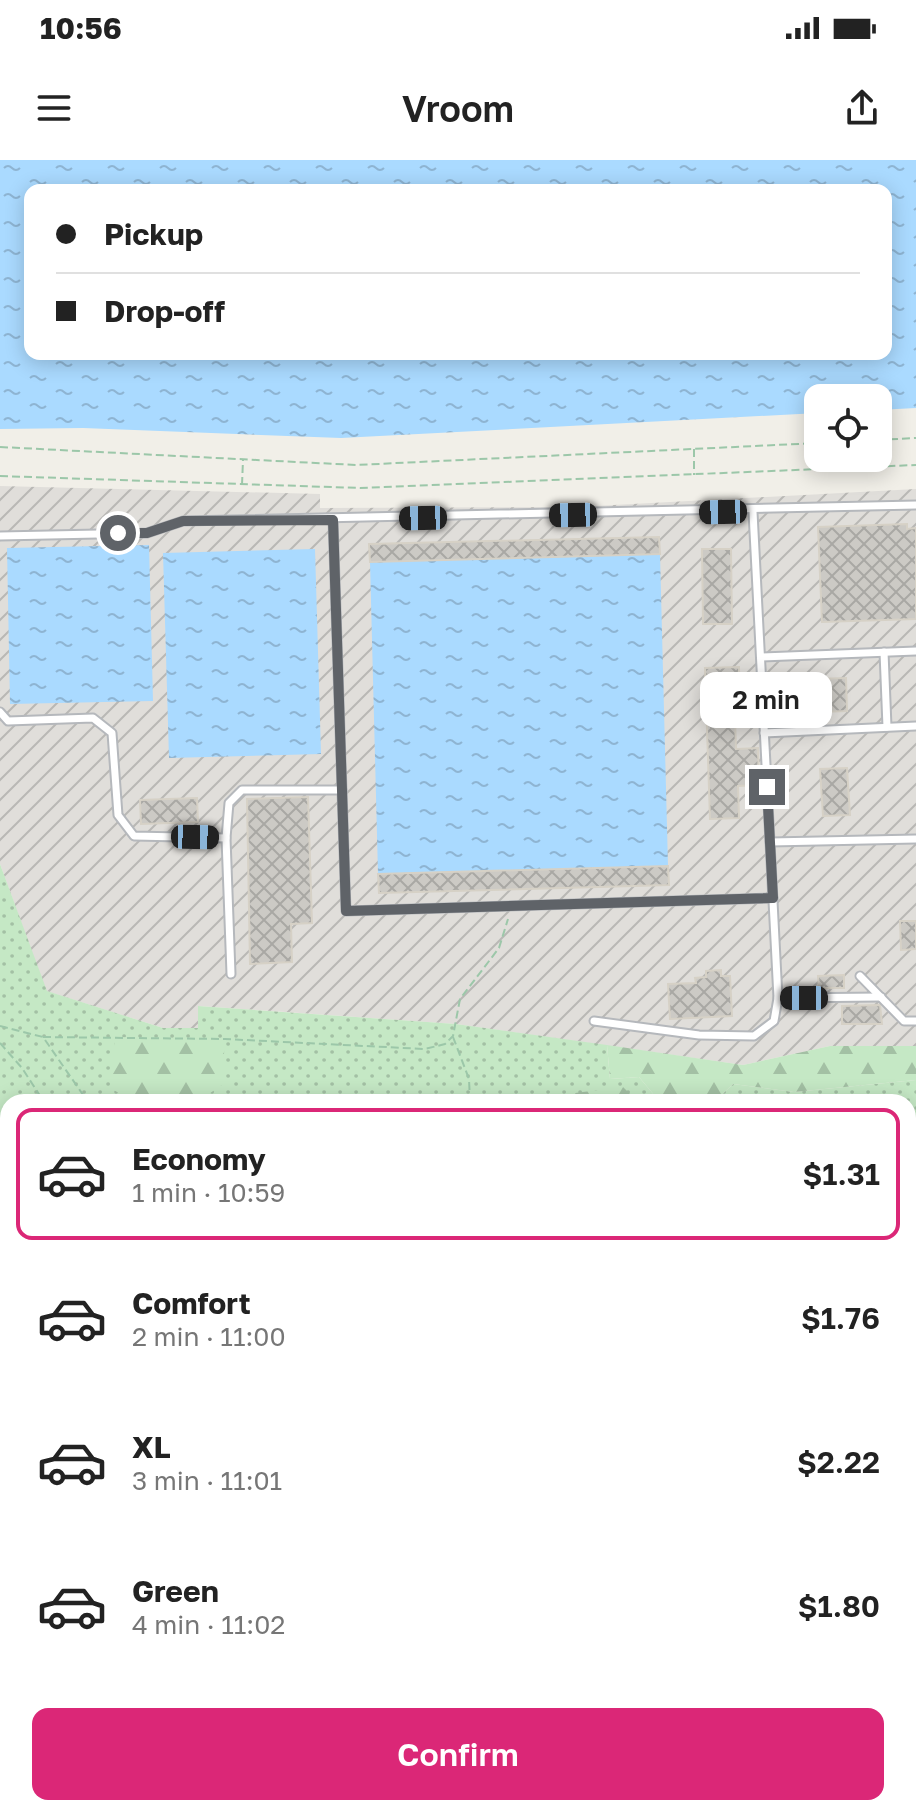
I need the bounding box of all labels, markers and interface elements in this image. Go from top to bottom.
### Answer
text: 10:56 [40,10,122,46]
icon: menu [32,86,76,130]
icon: share [840,86,884,130]
text: Vroom [402,87,514,130]
text: Pickup [104,216,203,252]
text: Drop-off [104,293,225,329]
map controls [804,384,892,472]
button: locate [804,384,892,472]
car [699,500,747,524]
car [549,503,597,527]
car [399,506,447,530]
route start [100,515,136,551]
callout: 2 min [701,671,833,727]
text: 2 min [732,684,800,715]
route end [749,769,785,805]
car [171,825,219,849]
car [780,986,828,1010]
icon: car [36,1138,108,1210]
text: Economy [132,1141,266,1177]
text: $1.31 [803,1156,880,1192]
text: 1 min · 10:59 [132,1177,285,1208]
icon: car [36,1282,108,1354]
text: Comfort [132,1285,251,1321]
text: $1.76 [801,1300,880,1336]
text: 2 min · 11:00 [132,1321,286,1352]
icon: car [36,1426,108,1498]
text: XL [132,1429,171,1465]
text: $2.22 [797,1444,880,1480]
text: 3 min · 11:01 [132,1465,282,1496]
icon: car [36,1570,108,1642]
text: Green [132,1573,219,1609]
text: $1.80 [798,1588,880,1624]
text: 4 min · 11:02 [132,1609,285,1640]
button: Confirm [32,1708,884,1800]

